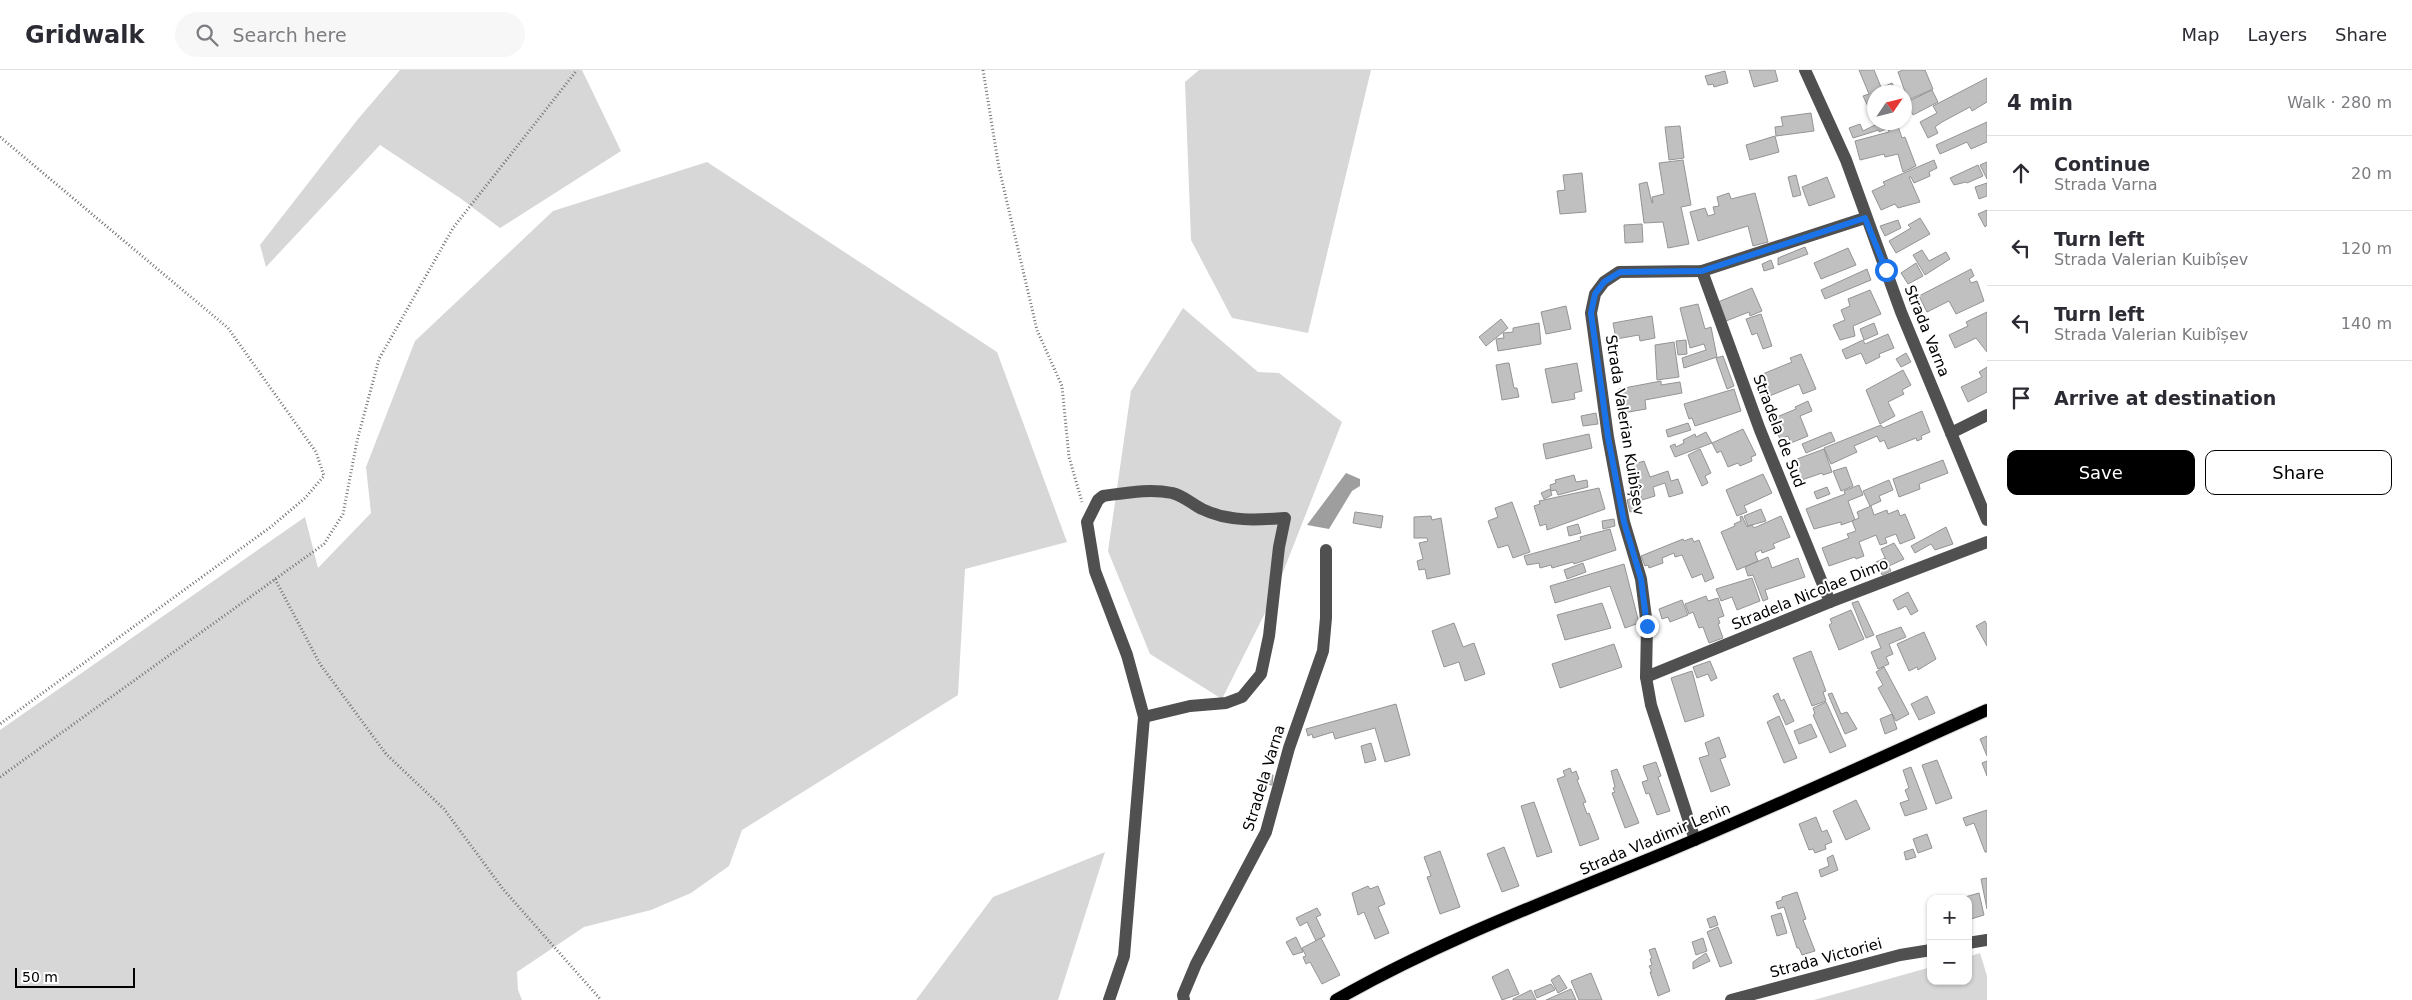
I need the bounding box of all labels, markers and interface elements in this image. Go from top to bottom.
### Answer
search box [175,12,525,57]
text: Gridwalk [25,21,145,49]
icon: search [193,21,221,49]
text: Search here [233,24,347,46]
text: Map [2181,24,2219,45]
text: Layers [2247,24,2307,45]
text: Share [2335,24,2387,45]
north arrow [1867,85,1912,130]
text: 4 min [2007,91,2073,115]
text: Walk · 280 m [2287,93,2392,112]
text: Continue [2054,153,2150,175]
icon: ahead [2007,159,2035,187]
text: 20 m [2351,164,2392,183]
text: Strada Varna [2054,175,2158,194]
text: Turn left [2054,228,2145,250]
icon: left [2007,234,2035,262]
text: 120 m [2341,239,2392,258]
text: Strada Valerian Kuibîșev [2054,250,2248,269]
route start [1875,259,1898,282]
street label: Strada Varna [1900,283,1954,379]
text: Turn left [2054,303,2145,325]
icon: left [2007,309,2035,337]
text: 140 m [2341,314,2392,333]
text: Strada Valerian Kuibîșev [2054,325,2248,344]
street label: Strada Valerian Kuibîșev [1602,334,1648,516]
street label: Stradela de Sud [1749,372,1809,490]
icon: arrive [2007,384,2035,412]
text: Arrive at destination [2054,387,2276,409]
button: Save [2007,450,2195,495]
button: Share [2205,450,2392,495]
street label: Stradela Nicolae Dimo [1729,554,1891,634]
route end [1636,615,1659,638]
street label: Stradela Varna [1239,723,1289,833]
street label: Strada Vladimir Lenin [1577,799,1733,879]
map controls [1927,895,1972,985]
button: + [1927,895,1972,940]
street label: Strada Victoriei [1768,934,1884,982]
button: − [1927,940,1972,985]
scale bar [15,965,135,988]
text: 50 m [22,969,58,985]

